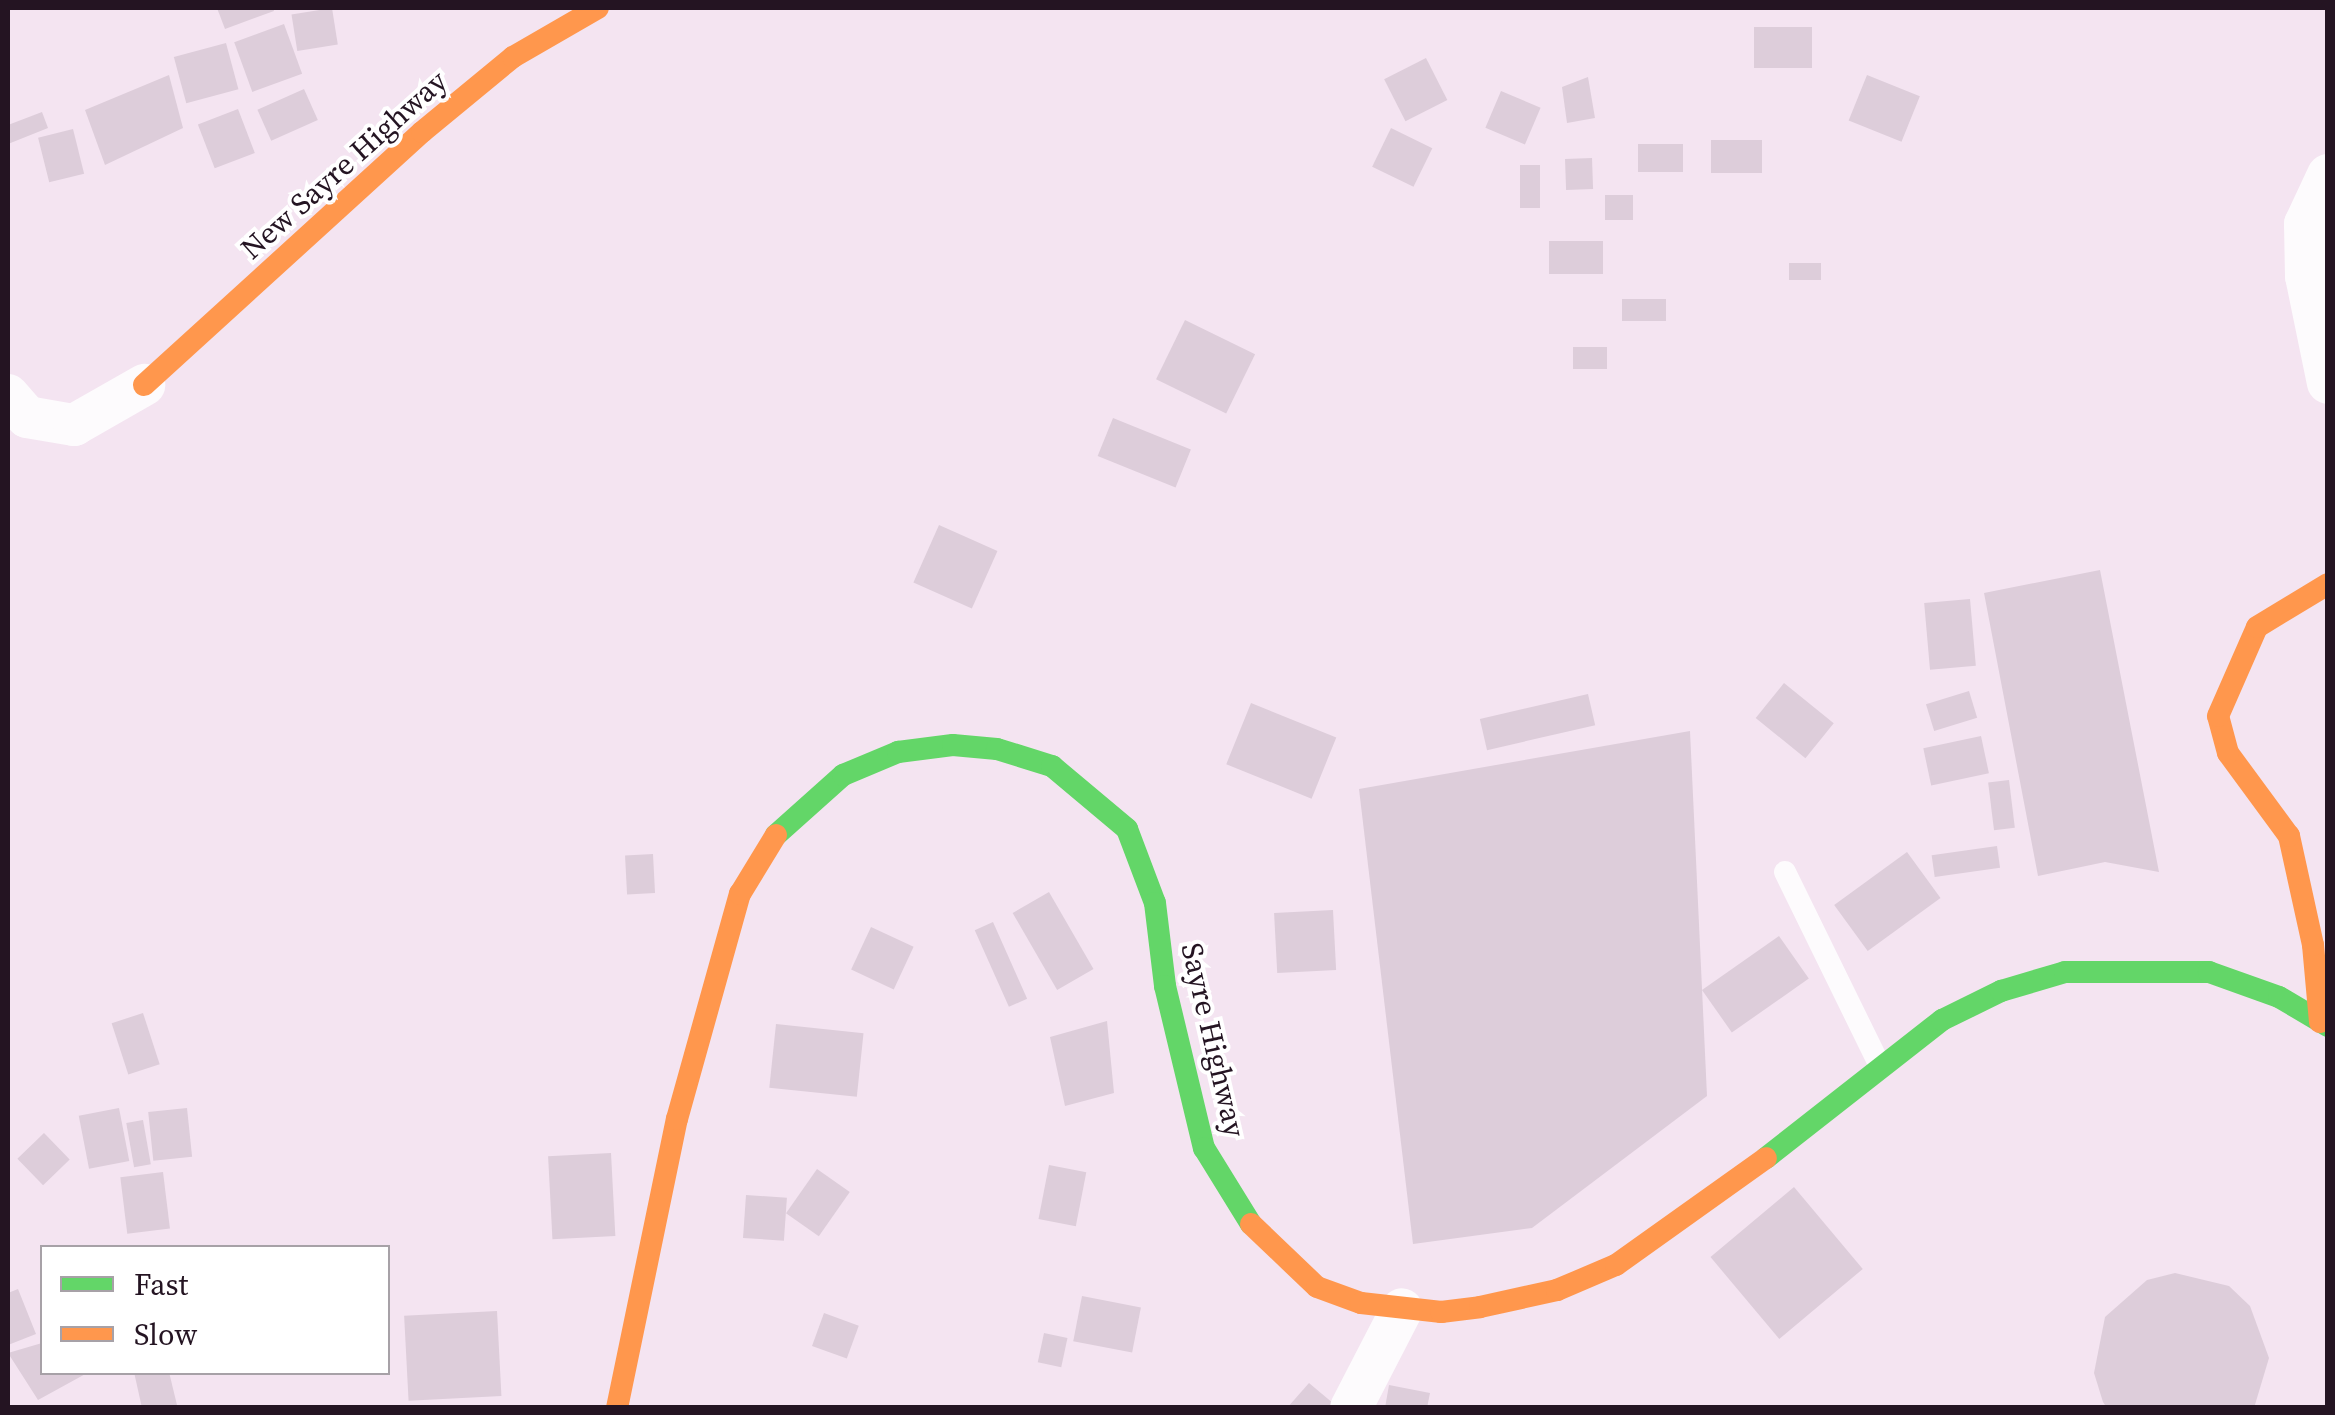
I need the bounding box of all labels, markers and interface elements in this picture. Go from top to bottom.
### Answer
street label: New Sayre Highway [234,63,454,267]
street label: Sayre Highway [1173,939,1253,1141]
legend [40,1245,390,1375]
text: Fast [134,1264,188,1305]
text: Slow [134,1314,197,1355]

